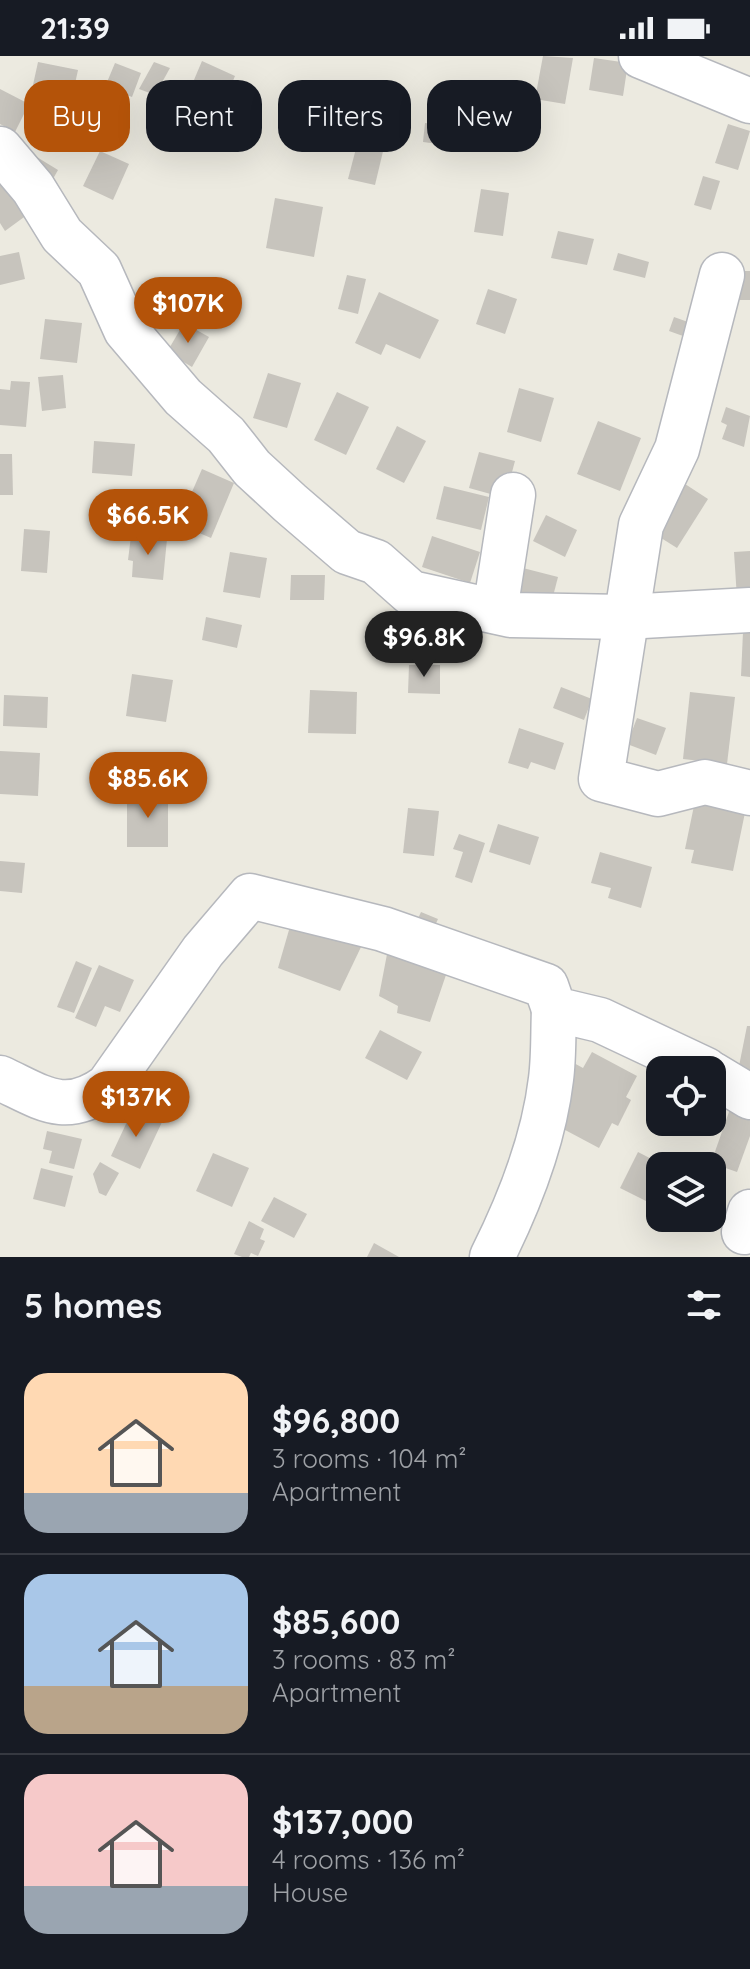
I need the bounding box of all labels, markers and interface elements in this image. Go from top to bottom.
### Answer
text: 21:39 [40,9,110,47]
chip: Buy [24,80,130,152]
chip: Rent [146,80,262,152]
chip: Filters [278,80,411,152]
chip: New [427,80,541,152]
pin: $107K [132,277,244,345]
text: $107K [152,286,224,319]
pin: $66.5K [83,489,213,557]
text: $66.5K [107,498,189,531]
pin: $96.8K [359,611,489,679]
text: $96.8K [383,620,465,653]
pin: $85.6K [83,752,213,820]
text: $85.6K [107,761,189,794]
map controls [646,1056,726,1232]
button: locate [646,1056,726,1136]
pin: $137K [80,1071,192,1139]
text: $137K [101,1080,171,1113]
button: layers [646,1152,726,1232]
icon: filters [682,1283,726,1327]
text: 5 homes [24,1284,162,1327]
text: $96,800 [272,1399,400,1442]
icon: home [88,1405,184,1501]
text: 3 rooms · 104 m² [272,1442,467,1475]
text: Apartment [272,1475,401,1508]
text: $85,600 [272,1600,400,1643]
icon: home [88,1606,184,1702]
text: 3 rooms · 83 m² [272,1643,455,1676]
text: Apartment [272,1676,401,1709]
text: $137,000 [272,1800,413,1843]
icon: home [88,1806,184,1902]
text: 4 rooms · 136 m² [272,1843,465,1876]
text: House [272,1876,348,1909]

